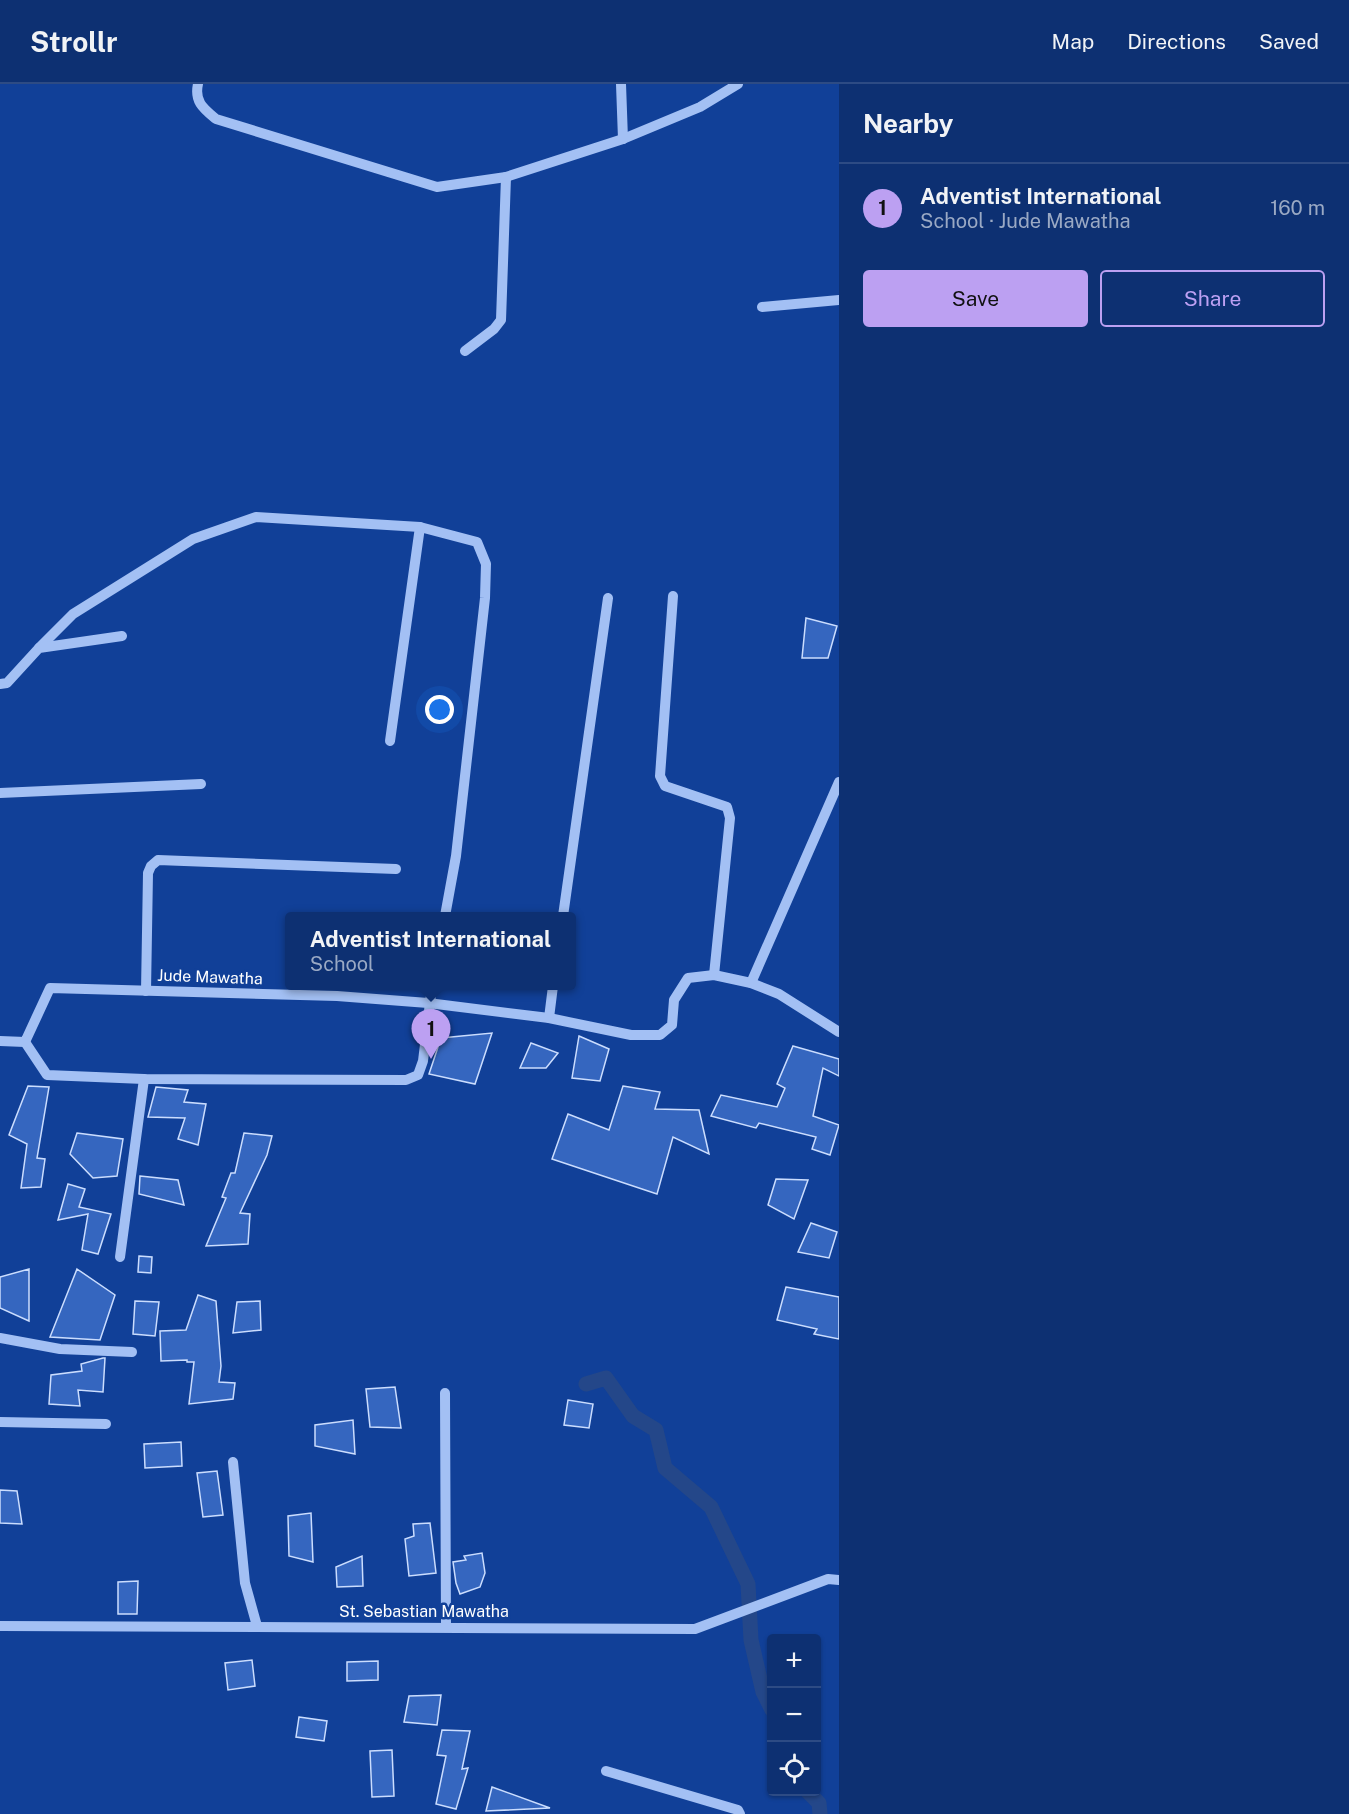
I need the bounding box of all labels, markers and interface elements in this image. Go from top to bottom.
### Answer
text: Strollr [30,25,118,58]
text: Map [1052,29,1094,54]
text: Directions [1127,29,1226,54]
text: Saved [1259,29,1319,54]
text: Nearby [863,108,953,139]
text: Adventist International [920,183,1162,209]
text: 1 [878,196,887,220]
text: 160 m [1270,196,1325,220]
text: School · Jude Mawatha [920,209,1131,233]
button: Save [863,270,1088,327]
button: Share [1100,270,1325,327]
your location [425,695,454,724]
popup [285,912,576,990]
text: Adventist International [310,926,551,952]
text: School [310,952,374,976]
street label: Jude Mawatha [157,966,263,988]
pin: 1 [412,1010,450,1059]
street label: St. Sebastian Mawatha [339,1602,509,1621]
map controls [767,1634,821,1796]
button: + [767,1634,821,1688]
button: − [767,1688,821,1742]
button: locate [767,1742,821,1796]

